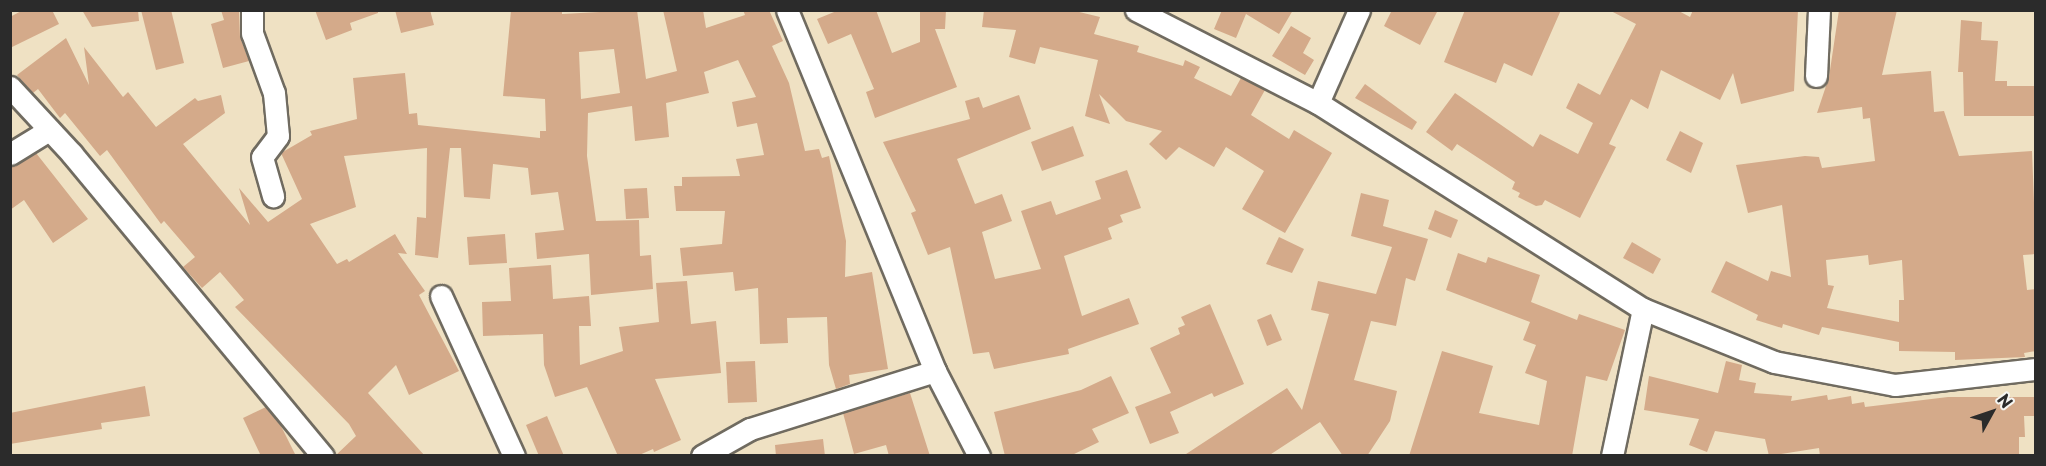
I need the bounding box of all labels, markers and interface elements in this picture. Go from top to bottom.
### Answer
north arrow [1962,382,2022,442]
text: N [1993,388,2019,413]

